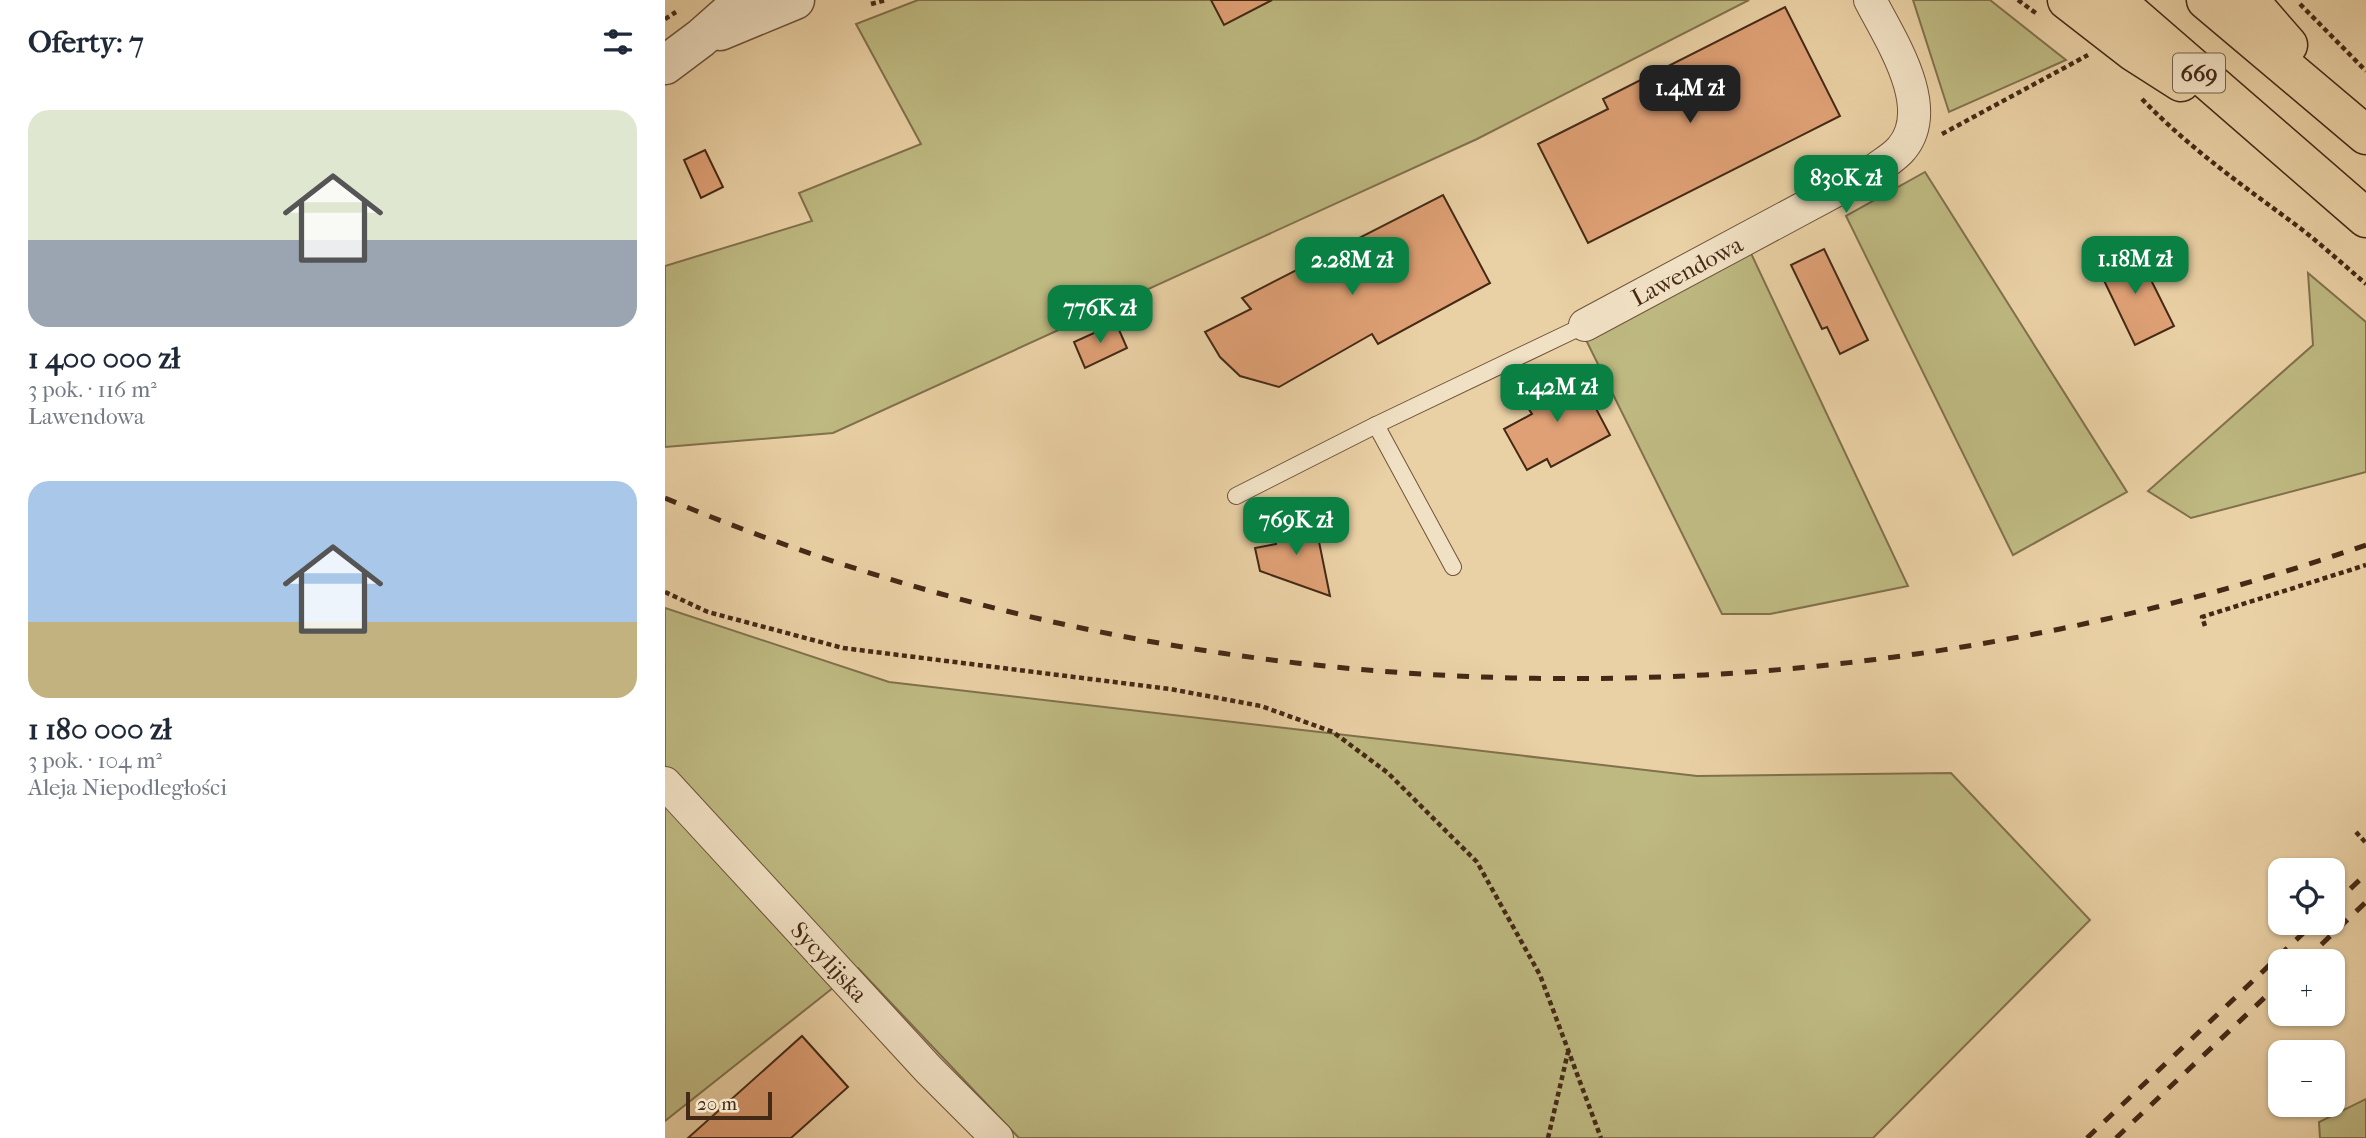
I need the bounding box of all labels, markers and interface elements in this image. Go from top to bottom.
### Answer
icon: filters [599,23,637,61]
text: Oferty: 7 [28,25,144,60]
road number: 669 [2173,54,2225,92]
pin: 1.4M zł [1625,66,1755,125]
text: 1.4M zł [1655,74,1725,101]
icon: home [270,155,396,281]
pin: 830K zł [1781,156,1911,215]
text: 830K zł [1810,164,1882,191]
street label: Lawendowa [1627,230,1748,312]
pin: 1.18M zł [2063,236,2207,296]
pin: 2.28M zł [1280,238,1424,297]
text: 1.18M zł [2098,245,2172,272]
text: 2.28M zł [1311,246,1393,273]
pin: 776K zł [1035,286,1165,345]
text: 776K zł [1064,294,1136,321]
text: 1 400 000 zł [28,341,180,376]
pin: 1.42M zł [1485,364,1629,424]
text: 1.42M zł [1516,373,1598,400]
text: 3 pok. · 116 m² [28,376,157,403]
text: Lawendowa [28,403,145,430]
pin: 769K zł [1231,498,1361,557]
text: 769K zł [1259,506,1333,533]
icon: home [270,526,396,652]
text: 1 180 000 zł [28,712,172,747]
text: 3 pok. · 104 m² [28,747,162,774]
text: Aleja Niepodległości [28,774,227,801]
map controls [2268,858,2345,1117]
button: locate [2268,858,2345,935]
street label: Sycylijska [785,916,874,1009]
button: + [2268,949,2345,1026]
button: − [2268,1040,2345,1117]
scale bar [686,1089,772,1121]
text: 20 m [697,1093,737,1115]

